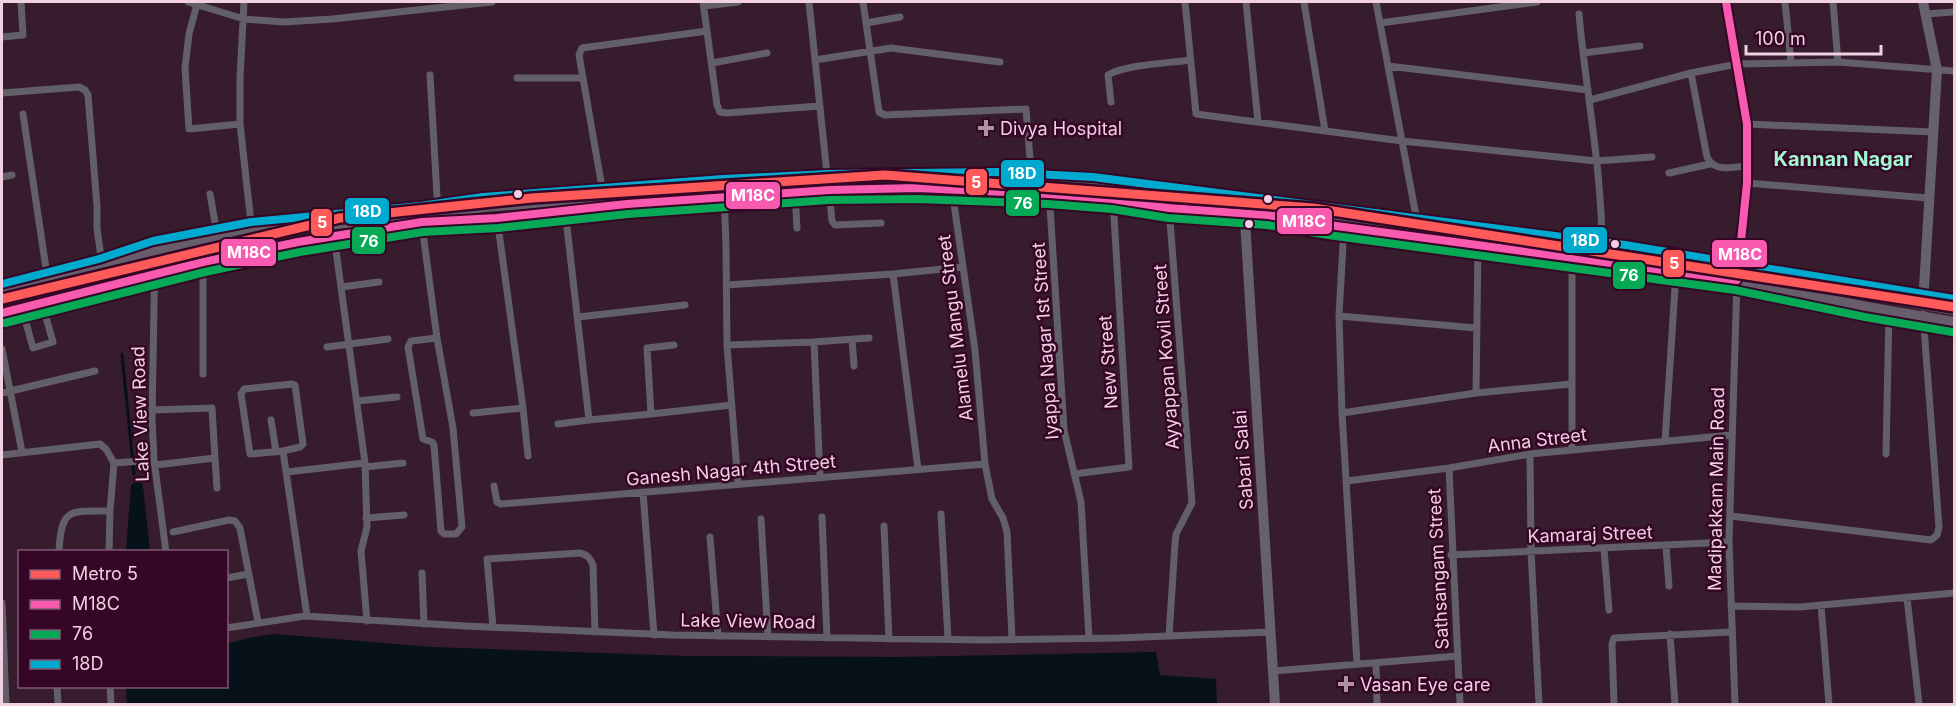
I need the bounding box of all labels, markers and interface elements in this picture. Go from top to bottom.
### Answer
scale bar [1746,18,1881,56]
text: 100 m [1755,28,1806,49]
place label: Divya Hospital [1000,118,1122,139]
marker: Divya Hospital [977,119,995,137]
district label: Kannan Nagar [1774,147,1912,171]
line badge: 18D [1000,159,1045,188]
text: 18D [1008,163,1036,183]
line badge: 5 [965,168,988,196]
text: 5 [971,172,981,192]
line badge: M18C [725,181,781,210]
text: M18C [731,185,775,205]
unlabelled marker [512,188,524,200]
line badge: 76 [1005,189,1040,217]
text: 76 [1013,193,1033,213]
unlabelled marker [1262,193,1274,205]
line badge: 18D [344,197,390,225]
text: 18D [353,201,381,221]
line badge: M18C [1276,207,1333,235]
line badge: 5 [310,208,333,237]
text: M18C [1282,211,1326,231]
text: 5 [317,212,327,232]
unlabelled marker [1243,218,1255,230]
line badge: 76 [351,226,386,255]
line badge: 18D [1562,226,1608,254]
text: 18D [1571,230,1599,250]
text: 76 [359,231,379,251]
street label: Alamelu Mangu Street [933,233,977,422]
line badge: M18C [220,238,277,267]
unlabelled marker [1609,238,1621,250]
line badge: M18C [1711,239,1768,268]
text: M18C [227,242,271,262]
street label: Iyappa Nagar 1st Street [1028,242,1062,440]
text: M18C [1718,244,1762,264]
line badge: 5 [1662,249,1685,278]
text: 5 [1669,253,1679,273]
line badge: 76 [1612,261,1646,290]
street label: Ayyappan Kovil Street [1149,263,1183,451]
text: 76 [1619,265,1639,285]
street label: New Street [1094,314,1122,410]
street label: Lake View Road [127,346,153,482]
street label: Madipakkam Main Road [1704,387,1728,591]
street label: Sabari Salai [1229,409,1257,511]
street label: Anna Street [1486,423,1588,456]
street label: Ganesh Nagar 4th Street [625,450,837,490]
street label: Sathsangam Street [1423,488,1453,650]
street label: Kamaraj Street [1527,521,1653,547]
legend [18,550,228,688]
text: Metro 5 [72,563,138,584]
text: M18C [72,593,120,614]
street label: Lake View Road [680,609,816,633]
text: 76 [72,623,93,644]
text: 18D [72,653,103,674]
place label: Vasan Eye care [1360,674,1491,695]
marker: Vasan Eye care [1337,675,1355,693]

